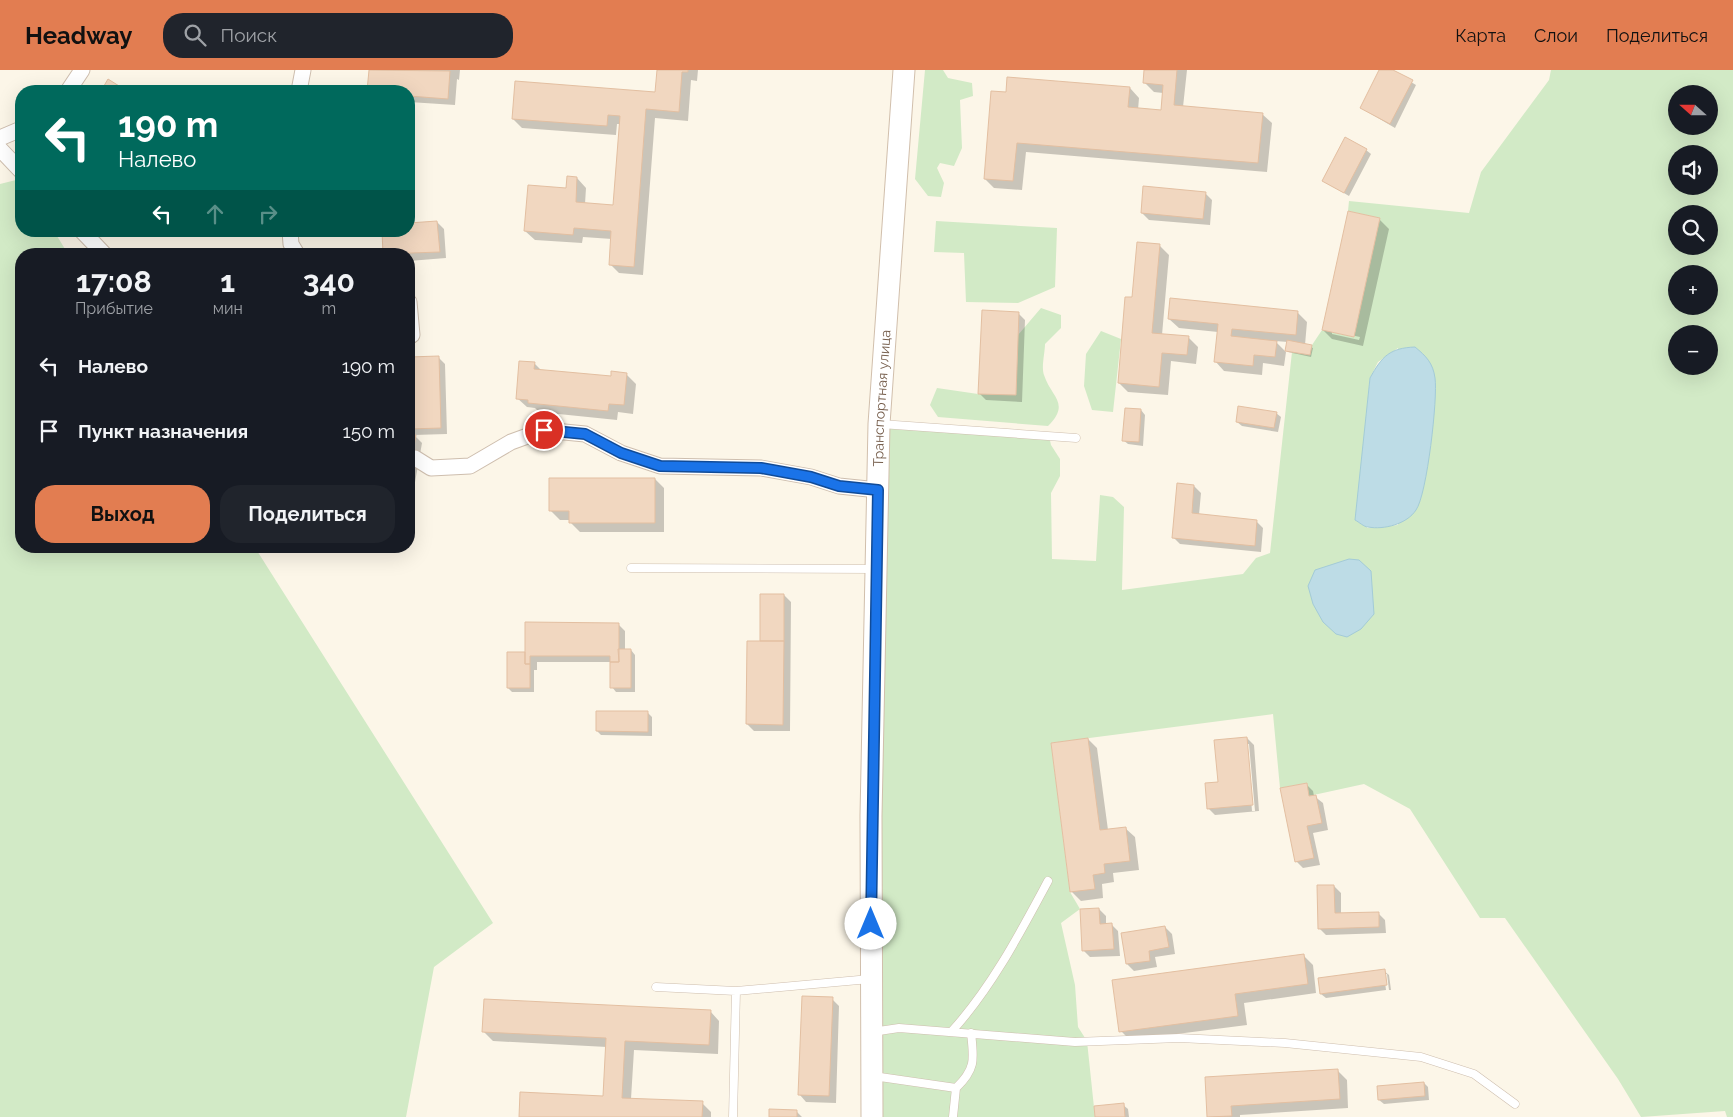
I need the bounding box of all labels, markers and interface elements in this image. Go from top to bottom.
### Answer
search box [163,13,513,58]
text: Headway [25,21,133,50]
icon: search [181,21,209,49]
text: Поиск [221,24,277,46]
text: Карта [1455,25,1506,46]
text: Слои [1534,25,1578,46]
text: Поделиться [1606,25,1708,46]
north arrow [1668,85,1718,135]
map controls [1668,85,1718,375]
text: 190 m [118,104,218,145]
icon: left [35,105,100,170]
button: sound [1668,145,1718,195]
text: Налево [118,146,196,172]
icon: left [148,200,176,228]
icon: ahead [201,200,229,228]
icon: right [254,200,282,228]
button: search [1668,205,1718,255]
text: 17:08 [76,264,152,299]
text: 1 [220,264,235,299]
text: 340 [303,264,355,299]
button: + [1668,265,1718,315]
text: Прибытие [75,299,153,318]
text: мин [213,299,243,318]
text: m [322,299,336,318]
button: − [1668,325,1718,375]
street label: Транспортная улица [870,329,894,467]
icon: left [35,352,63,380]
text: Налево [78,355,148,377]
text: 190 m [342,355,395,377]
pin [523,409,565,451]
icon: arrive [530,416,558,444]
icon: arrive [35,417,63,445]
text: Пункт назначения [78,420,248,442]
text: 150 m [343,420,395,442]
button: Выход [35,485,210,543]
button: Поделиться [220,485,395,543]
position arrow [844,897,896,949]

